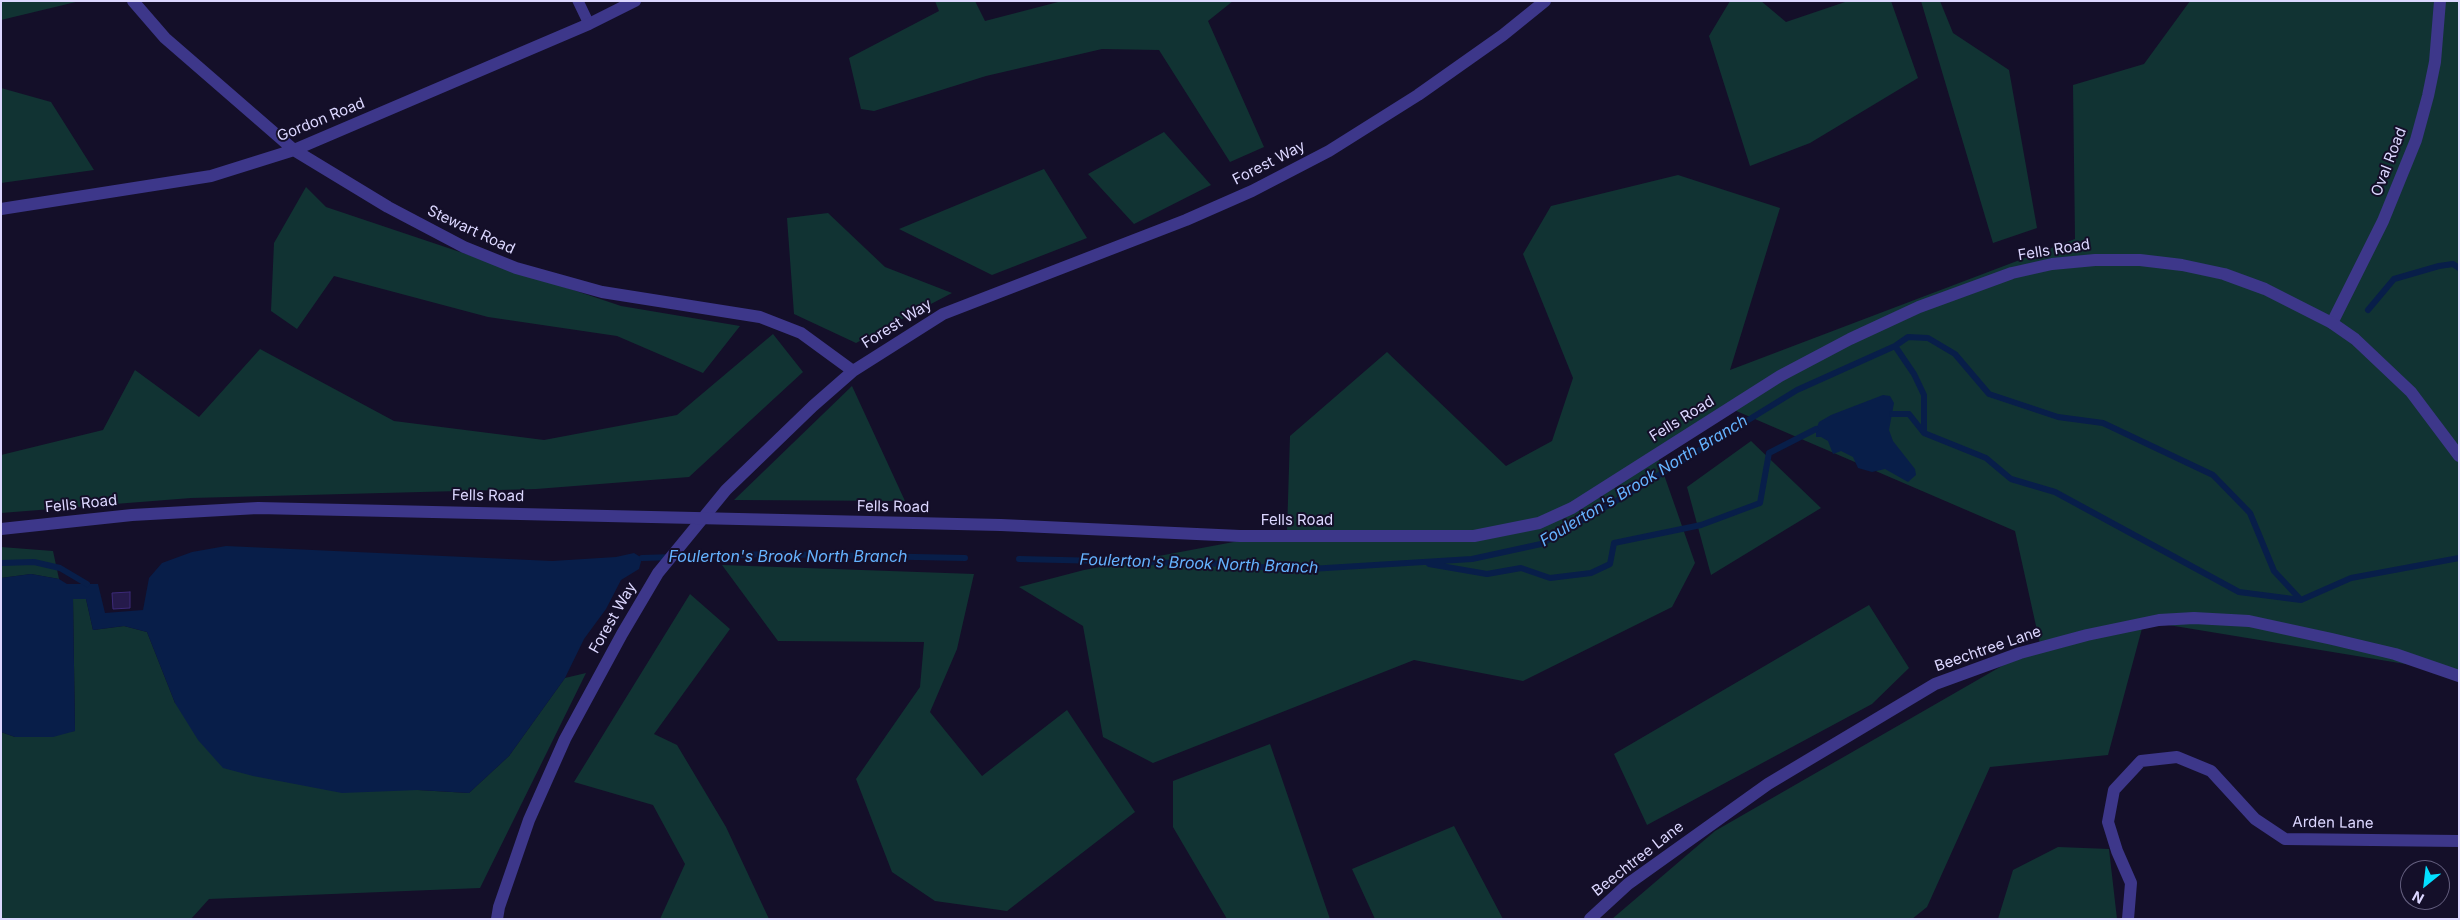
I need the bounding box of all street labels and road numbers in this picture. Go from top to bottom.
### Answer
street label: Gordon Road [275,94,367,146]
street label: Oval Road [2368,125,2410,199]
street label: Forest Way [1230,137,1308,189]
street label: Stewart Road [424,202,518,258]
street label: Fells Road [2017,235,2091,265]
street label: Forest Way [859,295,935,353]
street label: Fells Road [1646,392,1718,446]
street label: Fells Road [452,486,524,506]
street label: Fells Road [44,491,118,517]
street label: Fells Road [857,497,929,517]
street label: Fells Road [1261,511,1333,529]
street label: Forest Way [585,579,641,657]
street label: Beechtree Lane [1932,622,2044,676]
street label: Arden Lane [2292,813,2374,833]
street label: Beechtree Lane [1589,818,1687,900]

